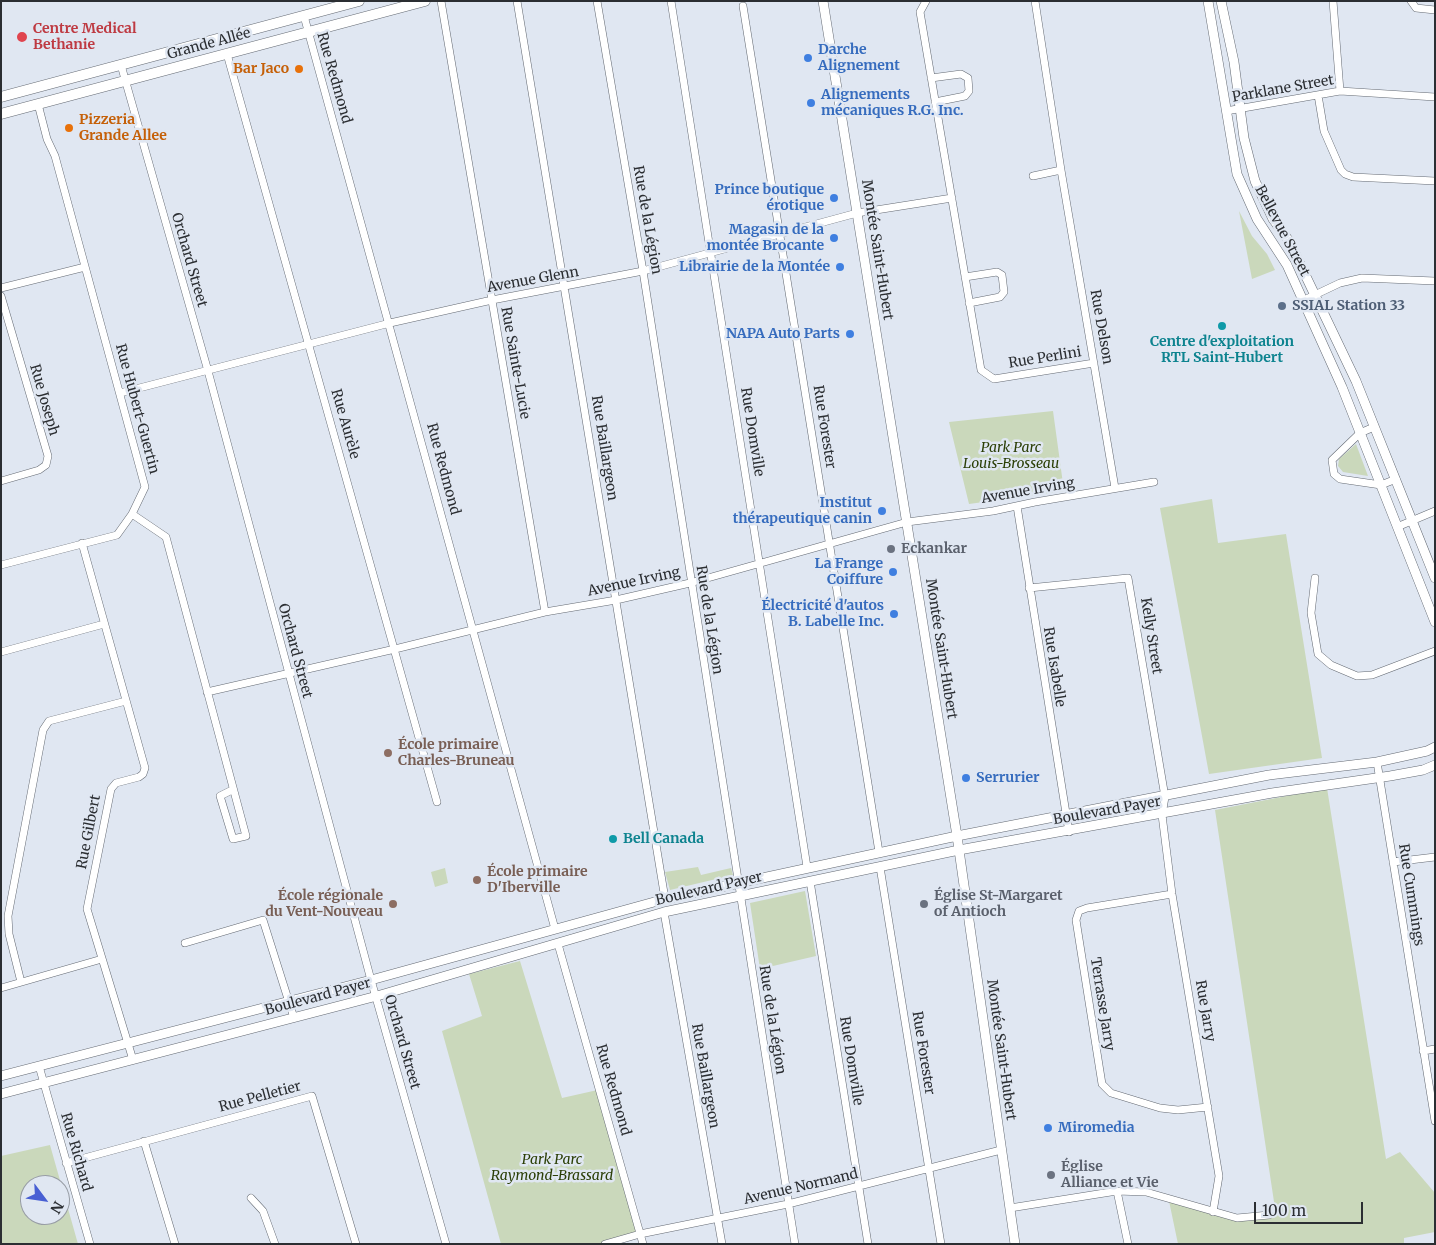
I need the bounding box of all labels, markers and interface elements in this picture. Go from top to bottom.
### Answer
place label: Centre Medical Bethanie [33,21,136,54]
street label: Grande Allée [165,25,253,63]
marker: Centre Medical Bethanie [15,30,29,44]
street label: Rue Redmond [313,30,355,126]
place label: Darche Alignement [818,42,900,74]
marker: Darche Alignement [802,52,814,64]
place label: Bar Jaco [233,61,289,77]
marker: Bar Jaco [293,63,305,75]
street label: Parklane Street [1231,72,1335,106]
place label: Alignements mécaniques R.G. Inc. [821,87,964,120]
marker: Alignements mécaniques R.G. Inc. [805,97,817,109]
place label: Pizzeria Grande Allee [79,112,167,144]
marker: Pizzeria Grande Allee [63,122,75,134]
street label: Rue de la Légion [629,164,665,276]
street label: Montée Saint-Hubert [858,179,896,321]
place label: Prince boutique érotique [715,182,824,214]
street label: Bellevue Street [1251,183,1313,279]
marker: Prince boutique érotique [828,192,840,204]
street label: Orchard Street [168,211,210,309]
place label: Magasin de la montée Brocante [706,222,824,254]
marker: Magasin de la montée Brocante [828,232,840,244]
place label: Librairie de la Montée [679,259,830,275]
marker: Librairie de la Montée [834,261,846,273]
street label: Avenue Glenn [486,264,580,296]
street label: Rue Delson [1086,288,1116,366]
place label: SSIAL Station 33 [1292,298,1405,314]
marker: SSIAL Station 33 [1276,300,1288,312]
street label: Rue Sainte-Lucie [497,306,533,420]
marker: Centre d'exploitation RTL Saint-Hubert [1216,320,1228,332]
place label: NAPA Auto Parts [726,326,840,342]
marker: NAPA Auto Parts [844,328,856,340]
place label: Centre d'exploitation RTL Saint-Hubert [1150,334,1294,367]
street label: Rue Hubert-Guertin [112,342,162,476]
street label: Rue Perlini [1007,344,1083,372]
street label: Rue Joseph [26,362,62,438]
street label: Rue Forester [809,384,839,470]
street label: Rue Domville [737,386,767,478]
street label: Rue Aurèle [327,387,363,461]
street label: Rue Baillargeon [587,394,621,502]
street label: Rue Redmond [423,421,463,517]
park label: Park Parc Louis-Brosseau [963,440,1059,472]
street label: Avenue Irving [980,475,1076,507]
place label: Institut thérapeutique canin [733,495,872,528]
marker: Institut thérapeutique canin [876,505,888,517]
place label: Eckankar [901,541,967,557]
marker: Eckankar [885,543,897,555]
place label: La Frange Coiffure [814,556,883,588]
street label: Avenue Irving [586,564,682,600]
street label: Rue de la Légion [692,564,726,676]
marker: La Frange Coiffure [887,566,899,578]
street label: Montée Saint-Hubert [922,578,960,720]
street label: Kelly Street [1137,597,1165,675]
place label: Électricité d'autos B. Labelle Inc. [761,598,884,630]
street label: Orchard Street [274,602,316,700]
marker: Électricité d'autos B. Labelle Inc. [888,608,900,620]
street label: Rue Isabelle [1039,626,1069,708]
place label: École primaire Charles-Bruneau [398,737,515,770]
marker: École primaire Charles-Bruneau [382,747,394,759]
place label: Serrurier [976,770,1039,786]
marker: Serrurier [960,772,972,784]
street label: Rue Gilbert [74,793,104,871]
street label: Boulevard Payer [1052,793,1162,829]
place label: Bell Canada [623,831,704,847]
marker: Bell Canada [607,833,619,845]
street label: Rue Cummings [1395,843,1427,947]
place label: École primaire D'Iberville [487,864,588,896]
street label: Boulevard Payer [654,869,764,909]
marker: École primaire D'Iberville [471,874,483,886]
place label: École régionale du Vent-Nouveau [265,888,383,920]
place label: Église St-Margaret of Antioch [934,888,1063,920]
marker: École régionale du Vent-Nouveau [387,898,399,910]
marker: Église St-Margaret of Antioch [918,898,930,910]
street label: Terrasse Jarry [1086,956,1118,1052]
street label: Rue de la Légion [755,964,789,1076]
street label: Boulevard Payer [263,975,373,1019]
street label: Montée Saint-Hubert [983,979,1019,1121]
street label: Rue Jarry [1191,979,1219,1043]
street label: Orchard Street [381,993,423,1091]
street label: Rue Forester [908,1010,938,1096]
street label: Rue Domville [836,1015,866,1107]
street label: Rue Baillargeon [688,1022,722,1130]
street label: Rue Redmond [592,1042,634,1138]
street label: Rue Pelletier [217,1078,303,1116]
street label: Rue Richard [57,1111,95,1193]
place label: Miromedia [1058,1120,1135,1136]
marker: Miromedia [1042,1122,1054,1134]
park label: Park Parc Raymond-Brassard [491,1152,613,1184]
place label: Église Alliance et Vie [1061,1159,1159,1192]
street label: Avenue Normand [742,1166,860,1208]
marker: Église Alliance et Vie [1045,1169,1057,1181]
north arrow [20,1175,70,1225]
scale bar [1256,1192,1365,1224]
text: N [46,1198,68,1217]
text: 100 m [1262,1201,1306,1220]

